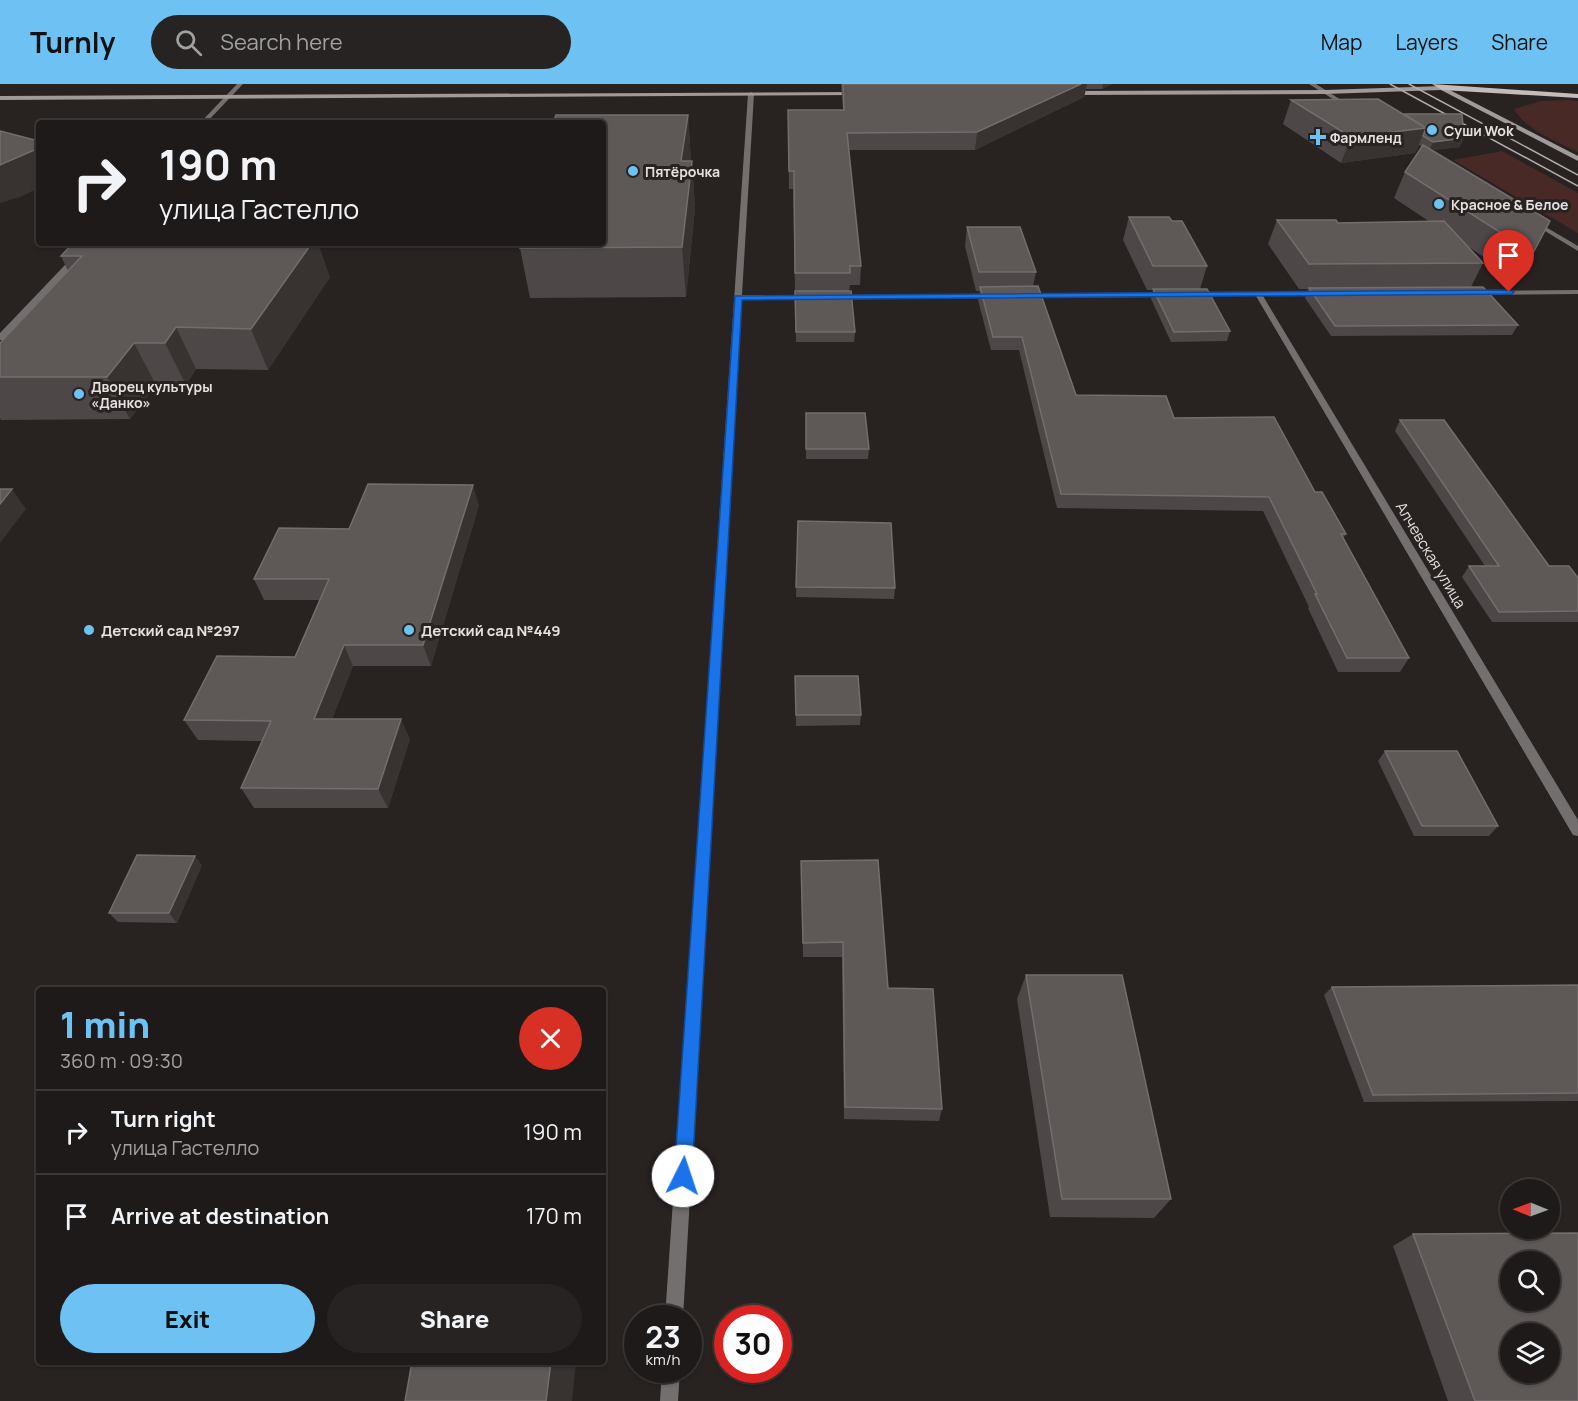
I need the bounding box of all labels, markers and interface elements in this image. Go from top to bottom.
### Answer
search box [151,15,571,69]
text: Turnly [30,23,115,61]
icon: search [172,26,205,59]
text: Search here [220,27,343,57]
text: Map [1321,28,1362,56]
text: Layers [1395,28,1458,56]
text: Share [1491,28,1548,56]
place label: Суши Wok [1444,121,1514,140]
marker: Суши Wok [1425,123,1439,137]
place label: Фармленд [1330,128,1402,147]
marker: Фармленд [1311,130,1325,144]
text: 190 m [159,135,277,193]
icon: right [60,144,138,222]
place label: Пятёрочка [645,162,720,181]
marker: Пятёрочка [626,164,640,178]
text: улица Гастелло [159,190,359,227]
place label: Красное & Белое [1451,195,1568,214]
marker: Красное & Белое [1432,197,1446,211]
pin [1483,230,1534,292]
icon: arrive [1492,239,1525,272]
place label: Дворец культуры «Данко» [91,377,213,412]
marker: Дворец культуры «Данко» [72,387,86,401]
street label: Алчевская улица [1391,498,1471,612]
place label: Детский сад №297 [101,620,240,641]
place label: Детский сад №449 [421,620,560,641]
marker: Детский сад №297 [82,623,96,637]
marker: Детский сад №449 [402,623,416,637]
text: 1 min [60,1000,150,1049]
button: close [519,1007,582,1070]
text: 360 m · 09:30 [60,1047,183,1074]
text: Turn right [111,1104,216,1134]
icon: right [60,1116,93,1149]
text: 190 m [523,1117,582,1147]
text: улица Гастелло [111,1134,259,1161]
position arrow [651,1144,715,1208]
north arrow [1500,1179,1560,1239]
map controls [1500,1179,1560,1383]
icon: arrive [60,1200,93,1233]
text: Arrive at destination [111,1201,329,1231]
text: 170 m [526,1201,582,1231]
button: search [1500,1251,1560,1311]
button: Exit [60,1284,315,1353]
button: Share [327,1284,582,1353]
speed limit sign: 30 [714,1305,792,1383]
text: 23 [645,1316,681,1357]
button: layers [1500,1323,1560,1383]
text: km/h [646,1349,680,1370]

